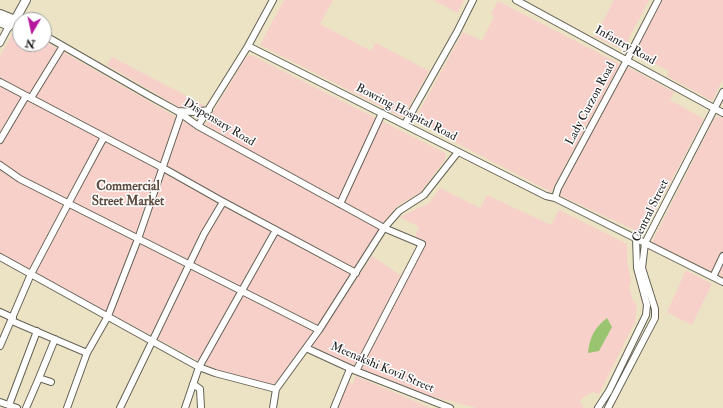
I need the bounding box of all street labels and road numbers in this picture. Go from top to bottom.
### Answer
street label: Infantry Road [592,23,658,69]
street label: Lady Curzon Road [563,60,619,148]
street label: Bowring Hospital Road [353,81,459,145]
street label: Dispensary Road [181,96,257,150]
street label: Central Street [630,177,672,245]
street label: Meenakshi Kovil Street [328,340,436,396]

